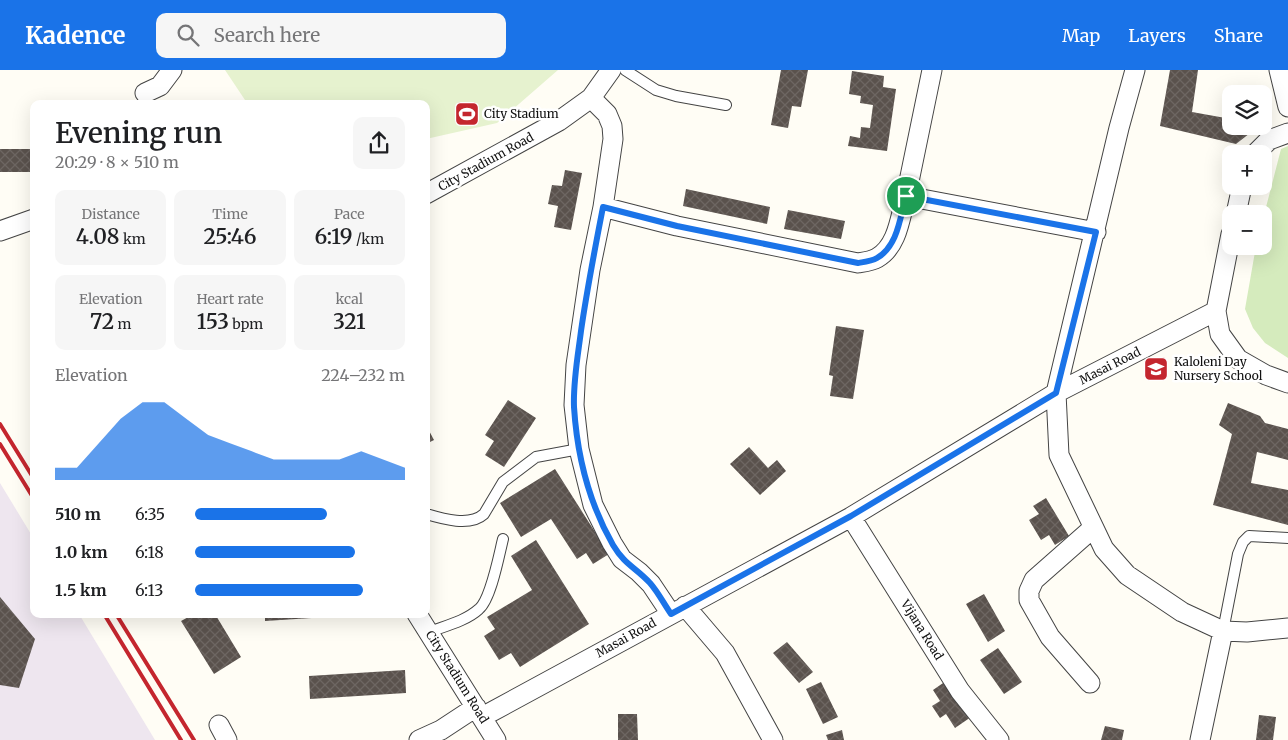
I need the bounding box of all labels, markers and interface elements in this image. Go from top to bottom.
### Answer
search box [156,13,506,58]
text: Kadence [25,20,126,51]
icon: search [174,21,202,49]
text: Search here [214,23,320,47]
text: Map [1062,24,1100,47]
text: Layers [1128,24,1186,47]
text: Share [1214,24,1263,47]
map controls [1222,85,1272,255]
button: layers [1222,85,1272,135]
sports icon: City Stadium [454,101,480,127]
place label: City Stadium [484,106,559,121]
text: Evening run [55,115,222,151]
button: share [353,117,405,169]
street label: City Stadium Road [435,129,536,194]
button: + [1222,145,1272,195]
text: 20:29 · 8 × 510 m [55,152,179,172]
pin [885,175,927,217]
icon: arrive [892,182,920,210]
text: Distance [81,205,140,223]
text: Time [212,205,248,223]
text: Pace [334,205,365,223]
button: − [1222,205,1272,255]
text: 4.08 [76,223,120,250]
text: 25:46 [203,223,257,250]
text: 6:19 [315,223,353,250]
text: km [120,230,146,248]
text: /km [353,230,384,248]
text: Elevation [79,290,142,308]
text: Heart rate [196,290,263,308]
text: kcal [336,290,363,308]
text: 72 [90,308,114,335]
text: 153 [197,308,229,335]
text: 321 [333,308,366,335]
text: m [114,315,131,333]
text: bpm [229,315,263,333]
street label: Masai Road [1077,344,1143,387]
place label: Kaloleni Day Nursery School [1174,354,1263,383]
school or university icon: Kaloleni Day Nursery School [1143,356,1169,382]
text: Elevation [55,365,128,385]
text: 224–232 m [321,365,405,385]
text: 510 m [55,504,101,524]
text: 6:35 [135,504,165,524]
text: 1.0 km [55,542,108,562]
text: 6:18 [135,542,164,562]
text: 1.5 km [55,580,107,600]
text: 6:13 [135,580,163,600]
street label: Vijana Road [898,596,947,663]
street label: Masai Road [593,615,659,660]
street label: City Stadium Road [423,628,492,726]

